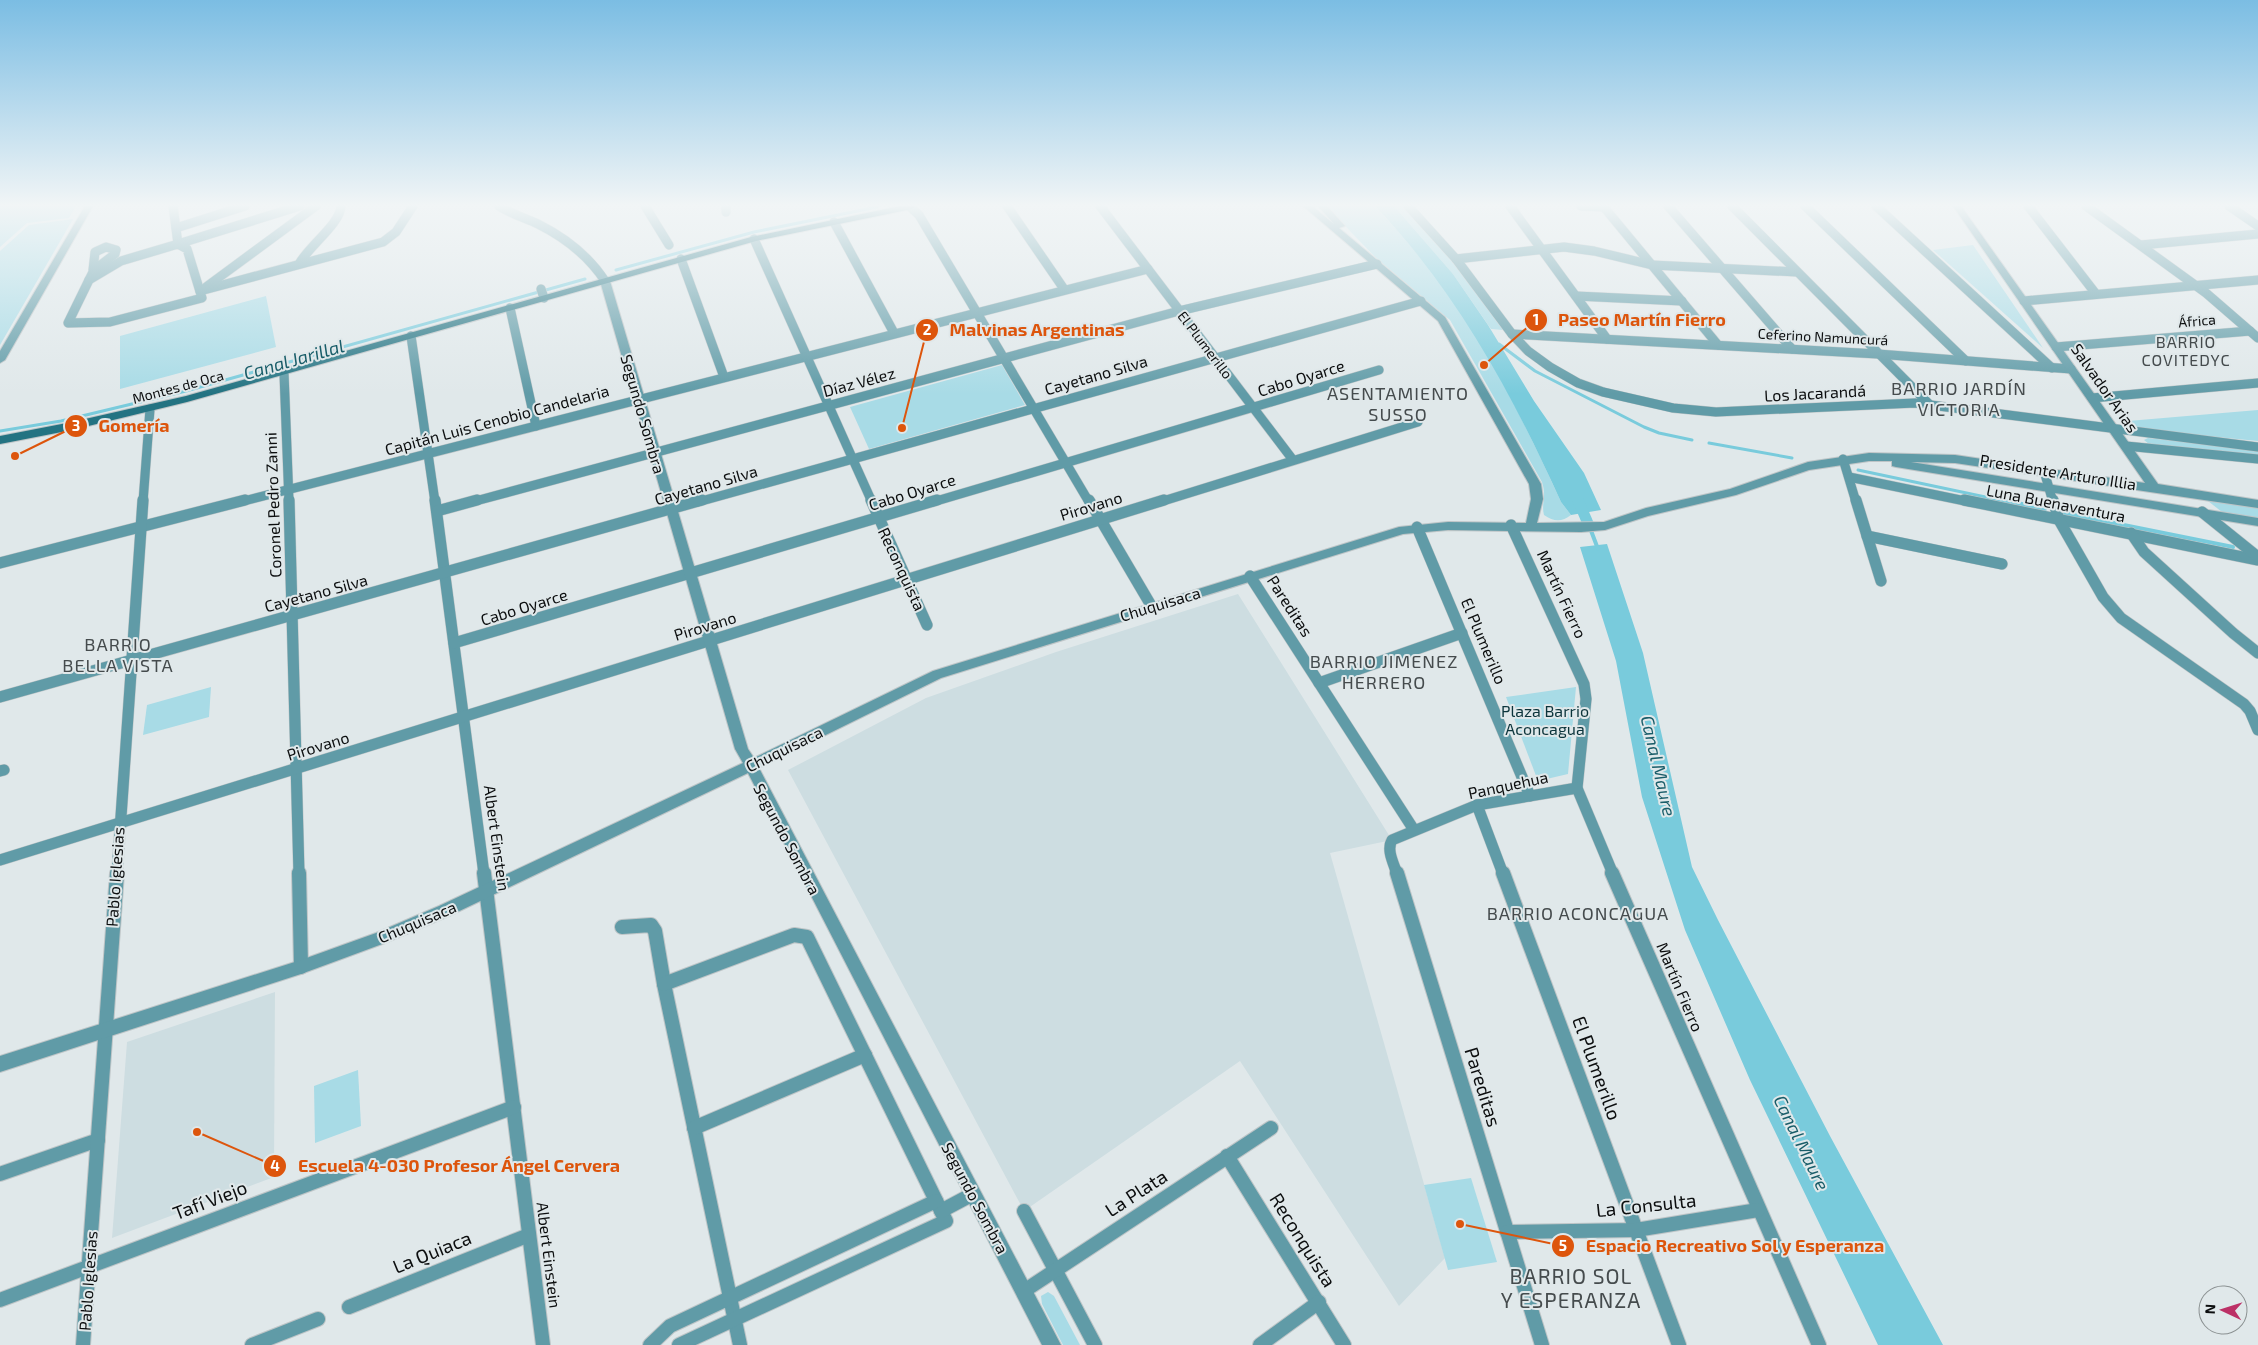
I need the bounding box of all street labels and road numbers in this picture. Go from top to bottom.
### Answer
street label: El Plumerillo [1174,308,1236,382]
street label: África [2178,310,2216,331]
street label: Ceferino Namuncurá [1757,325,1889,348]
street label: Salvador Arias [2068,340,2143,436]
street label: Cayetano Silva [1042,351,1150,398]
street label: Segundo Sombra [617,352,670,476]
street label: Cabo Oyarce [1255,355,1347,400]
street label: Díaz Vélez [821,363,897,400]
street label: Montes de Oca [130,366,225,407]
street label: Capitán Luis Cenobio Candelaria [383,380,611,459]
street label: Los Jacarandá [1764,380,1866,405]
street label: Coronel Pedro Zanni [260,432,285,578]
street label: Presidente Arturo Illia [1978,450,2138,493]
street label: Cayetano Silva [652,461,760,508]
street label: Cabo Oyarce [866,469,958,514]
street label: Luna Buenaventura [1985,480,2127,525]
street label: Pirovano [1057,487,1124,524]
street label: Reconquista [875,524,930,613]
street label: Martín Fierro [1534,547,1591,641]
street label: Cayetano Silva [262,570,370,615]
street label: Pareditas [1264,572,1317,640]
street label: Chuquisaca [1117,582,1202,625]
street label: Cabo Oyarce [478,584,570,629]
street label: El Plumerillo [1458,595,1511,687]
street label: Pirovano [671,607,738,644]
street label: Chuquisaca [742,722,825,775]
street label: Pirovano [284,727,351,764]
street label: Panquehua [1466,767,1550,802]
street label: Segundo Sombra [750,780,825,898]
street label: Albert Einstein [481,784,514,892]
street label: Pablo Iglesias [102,826,127,928]
street label: Chuquisaca [375,897,459,947]
street label: Martín Fierro [1653,939,1708,1034]
street label: El Plumerillo [1568,1013,1627,1123]
street label: Pareditas [1460,1044,1506,1129]
street label: Segundo Sombra [938,1139,1013,1257]
street label: La Plata [1100,1164,1171,1221]
street label: Tafí Viejo [170,1175,250,1224]
street label: Reconquista [1265,1188,1341,1291]
street label: La Consulta [1595,1188,1697,1221]
street label: Albert Einstein [534,1201,565,1309]
street label: La Quiaca [389,1225,475,1278]
street label: Pablo Iglesias [75,1230,100,1332]

